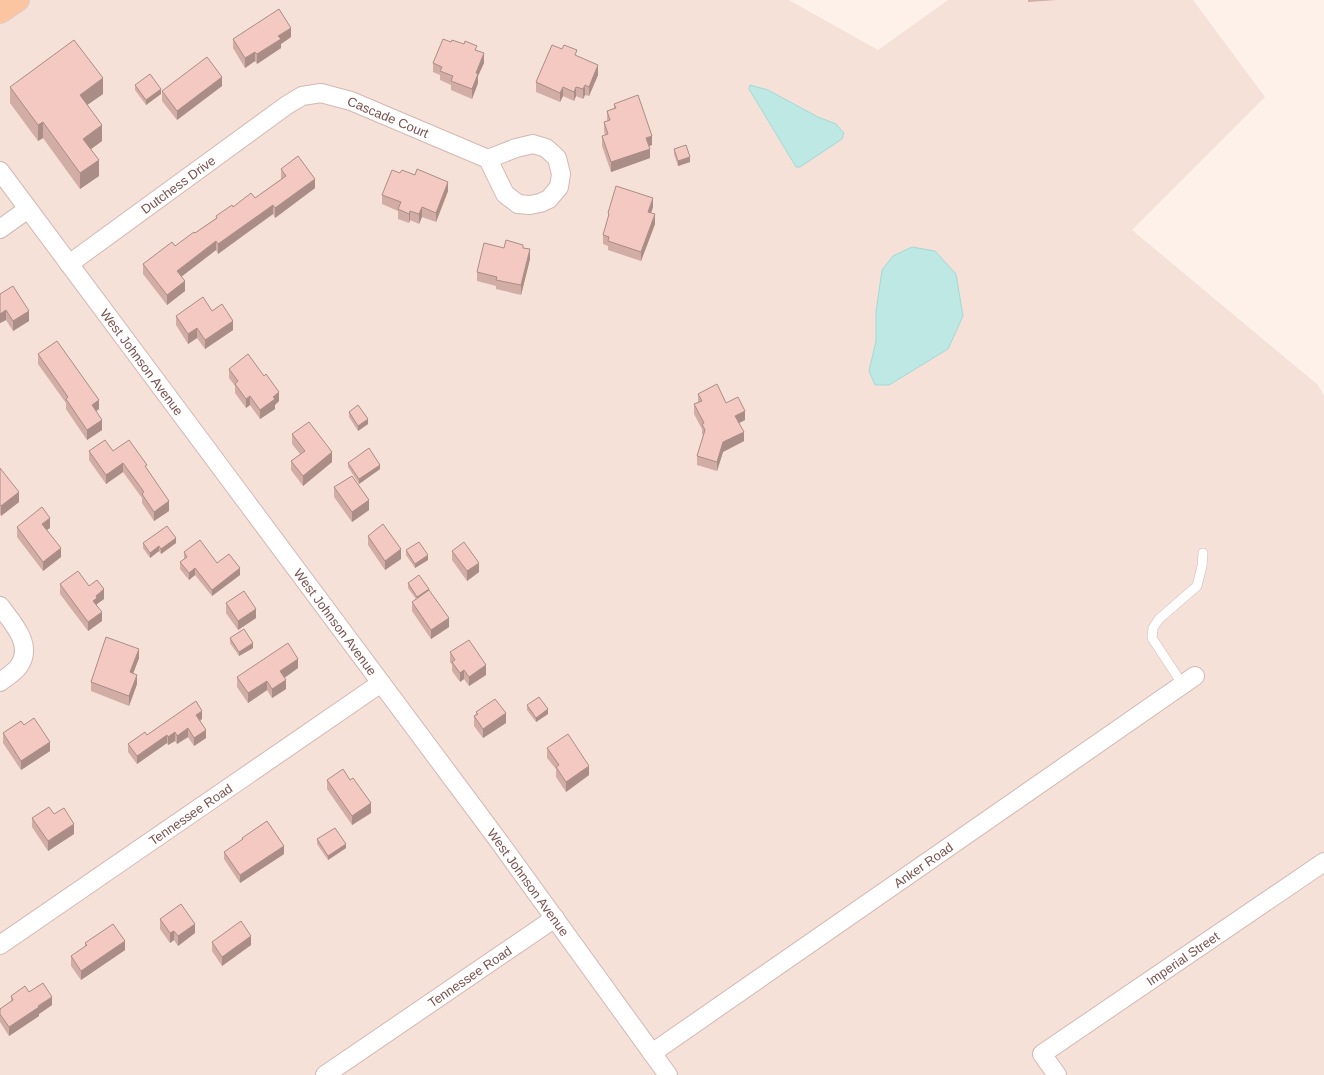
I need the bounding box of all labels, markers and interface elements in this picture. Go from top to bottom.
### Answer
street label: Cascade Court [345,93,431,141]
street label: Dutchess Drive [138,152,218,216]
street label: West Johnson Avenue [98,306,187,418]
street label: West Johnson Avenue [291,566,380,678]
street label: Tennessee Road [146,780,235,848]
street label: West Johnson Avenue [485,825,572,939]
street label: Anker Road [891,839,956,891]
street label: Imperial Street [1143,928,1222,988]
street label: Tennessee Road [425,943,514,1010]

